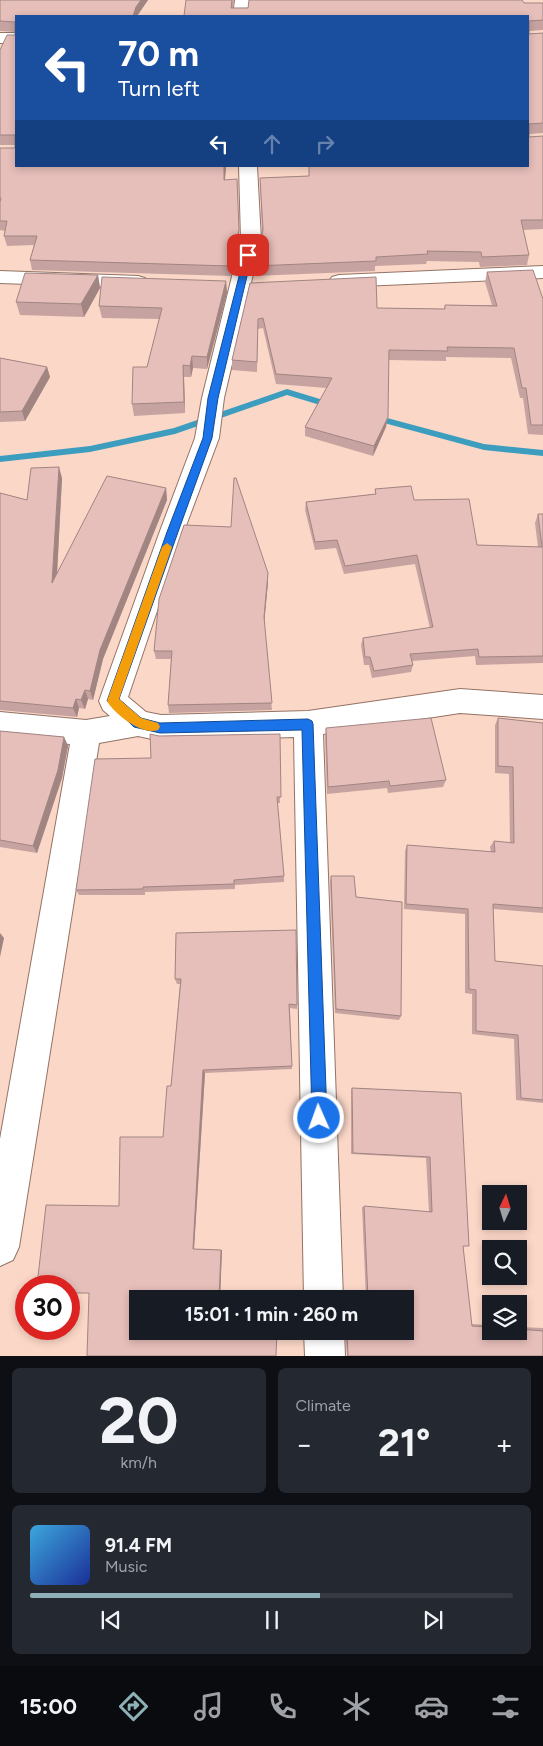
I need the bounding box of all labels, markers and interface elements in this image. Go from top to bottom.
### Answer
text: 70 m [118,33,199,75]
icon: left [35,35,100,100]
text: Turn left [118,75,200,102]
icon: left [205,130,233,158]
icon: ahead [258,130,286,158]
icon: right [311,130,339,158]
pin [227,234,269,276]
icon: arrive [234,241,262,269]
position arrow [292,1091,344,1143]
north arrow [482,1185,528,1230]
map controls [482,1185,527,1340]
button: search [482,1240,527,1285]
speed limit sign: 30 [15,1275,80,1340]
button: layers [482,1295,527,1340]
text: 15:01 · 1 min · 260 m [185,1303,358,1326]
text: 20 [99,1381,179,1459]
text: Climate [296,1396,351,1415]
text: 21° [378,1420,430,1466]
text: − [296,1427,313,1461]
text: + [496,1427,513,1461]
text: km/h [120,1453,157,1472]
text: 91.4 FM [105,1534,172,1557]
text: Music [105,1557,147,1576]
icon: previous [97,1606,125,1634]
icon: pause [258,1606,286,1634]
icon: next [419,1606,447,1634]
icon: directions [116,1689,151,1724]
icon: music [191,1689,226,1724]
icon: phone [265,1689,300,1724]
icon: climate [339,1689,374,1724]
icon: car [414,1689,449,1724]
icon: filters [488,1689,523,1724]
text: 15:00 [20,1693,77,1720]

